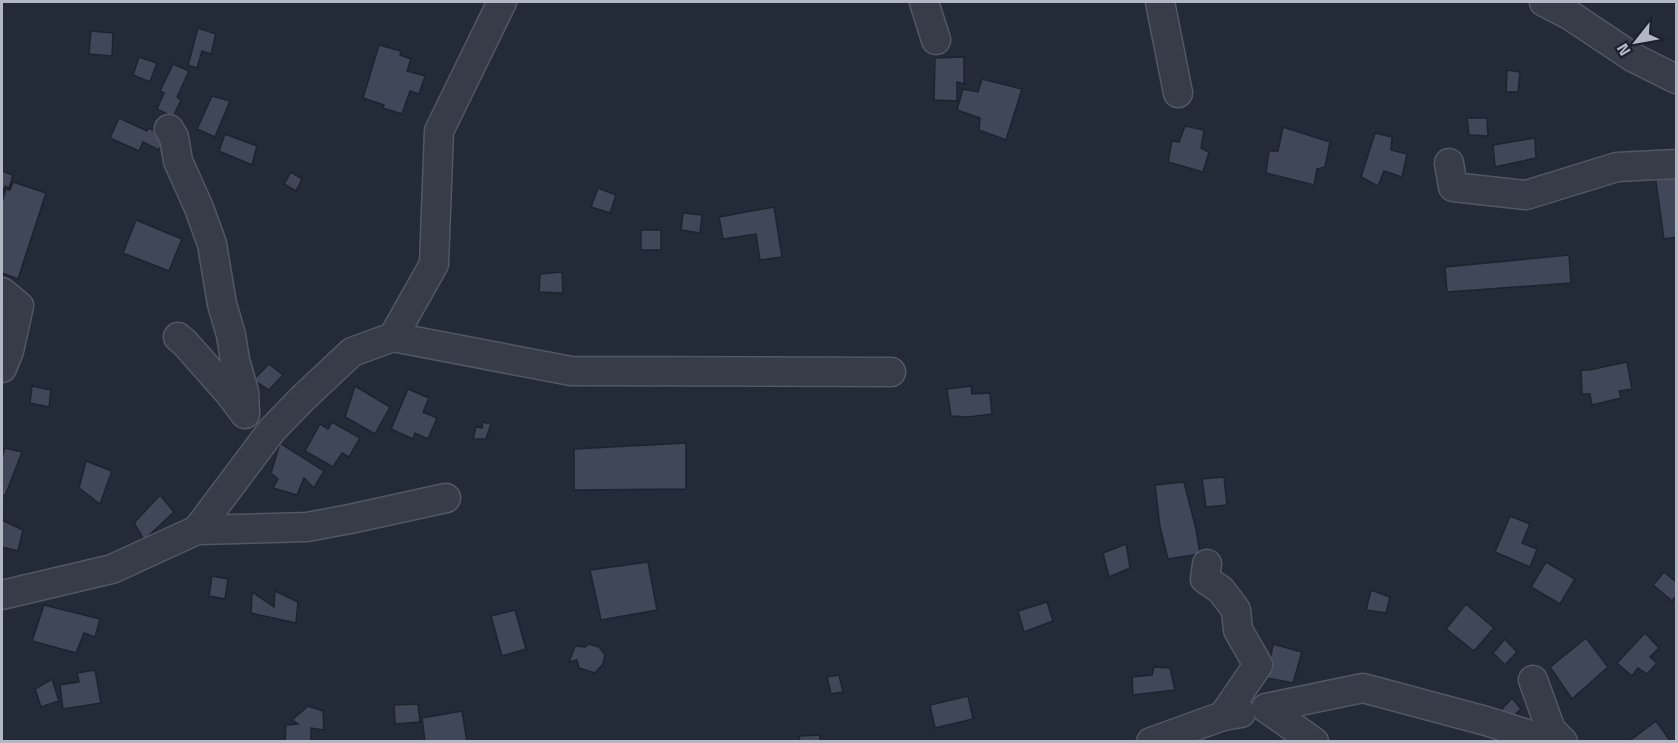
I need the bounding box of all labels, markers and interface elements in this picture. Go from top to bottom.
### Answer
north arrow [1606,12,1666,72]
text: N [1610,39,1636,61]

